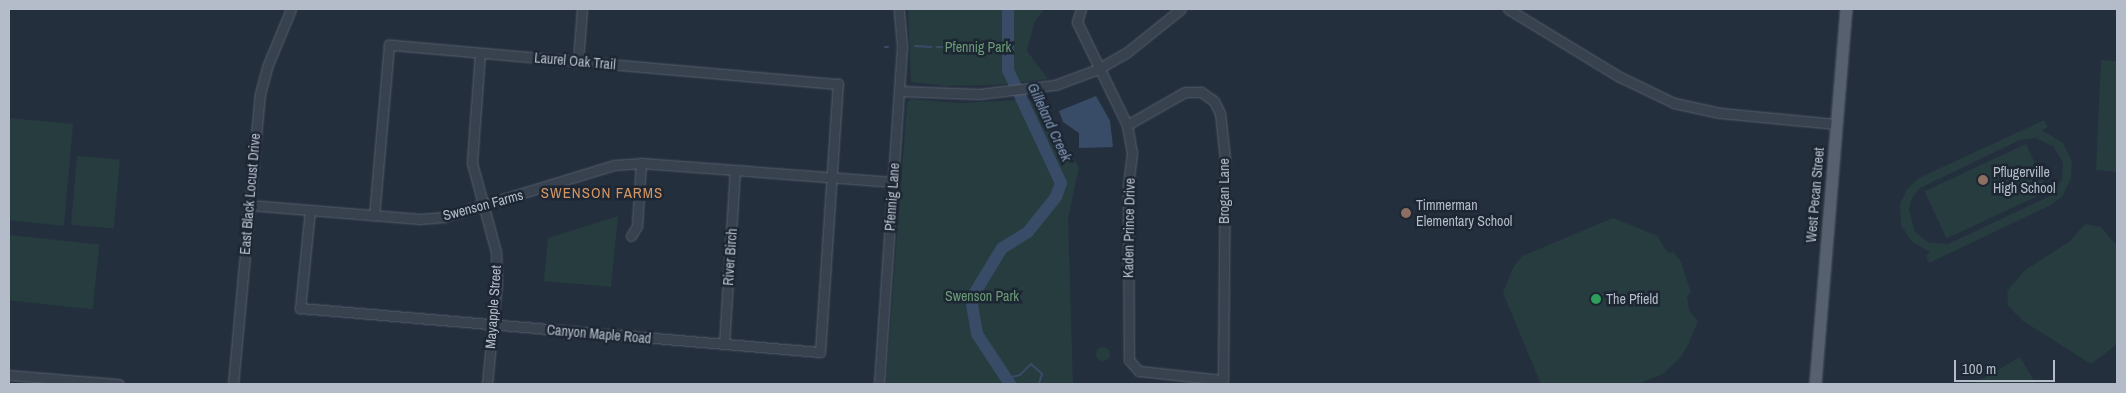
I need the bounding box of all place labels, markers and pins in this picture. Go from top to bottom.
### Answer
place label: Pflugerville High School [1993,164,2056,196]
marker: Pflugerville High School [1977,174,1989,186]
place label: Timmerman Elementary School [1416,197,1512,230]
marker: Timmerman Elementary School [1400,207,1412,219]
place label: The Pfield [1606,291,1658,307]
marker: The Pfield [1590,293,1602,305]

